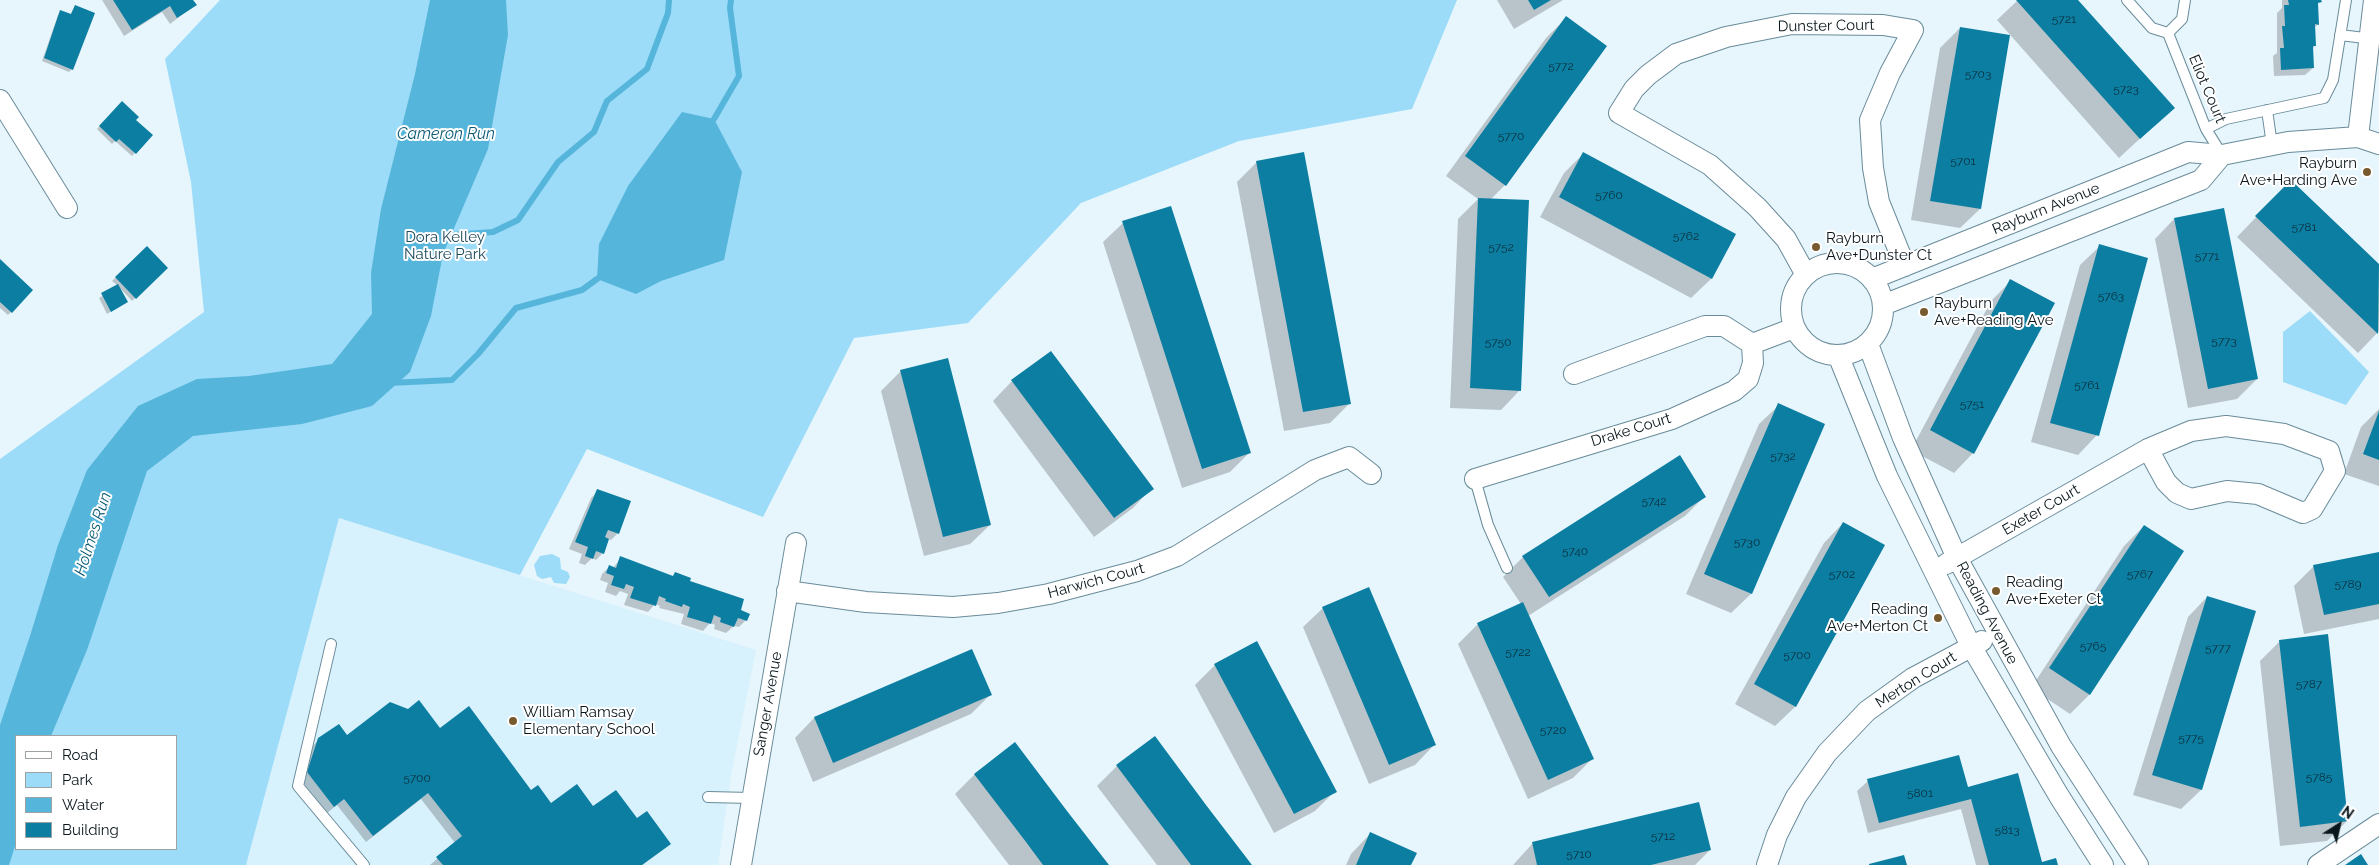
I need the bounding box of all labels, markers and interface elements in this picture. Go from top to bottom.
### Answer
house number: 5721 [2052,12,2076,26]
street label: Dunster Court [1777,16,1875,36]
street label: Eliot Court [2185,52,2229,126]
house number: 5772 [1548,59,1574,73]
house number: 5703 [1965,67,1991,81]
house number: 5723 [2113,82,2139,96]
water label: Cameron Run [397,124,495,144]
house number: 5770 [1498,129,1524,143]
house number: 5701 [1950,154,1976,168]
place label: Rayburn Ave+Harding Ave [2240,154,2357,189]
marker: Rayburn Ave+Harding Ave [2361,166,2373,178]
street label: Rayburn Avenue [1990,179,2102,239]
house number: 5760 [1595,188,1623,202]
house number: 5781 [2291,220,2317,234]
park label: Dora Kelley Nature Park [404,228,486,263]
house number: 5762 [1673,229,1699,243]
place label: Rayburn Ave+Dunster Ct [1826,229,1932,264]
house number: 5752 [1488,240,1514,254]
marker: Rayburn Ave+Dunster Ct [1810,241,1822,253]
house number: 5771 [2195,249,2219,263]
house number: 5763 [2098,289,2124,303]
place label: Rayburn Ave+Reading Ave [1934,294,2054,329]
marker: Rayburn Ave+Reading Ave [1918,306,1930,318]
house number: 5773 [2211,334,2237,348]
house number: 5750 [1485,335,1511,349]
house number: 5761 [2074,378,2100,392]
house number: 5751 [1960,397,1984,411]
street label: Drake Court [1589,409,1673,451]
house number: 5732 [1770,449,1796,463]
street label: Exeter Court [1999,481,2083,539]
water label: Holmes Run [70,490,116,578]
house number: 5742 [1641,494,1667,508]
house number: 5730 [1734,535,1760,549]
house number: 5740 [1562,544,1588,558]
street label: Harwich Court [1046,559,1146,603]
street label: Reading Avenue [1952,559,2022,667]
house number: 5702 [1829,567,1855,581]
house number: 5767 [2127,567,2153,581]
place label: Reading Ave+Exeter Ct [2006,573,2102,608]
house number: 5789 [2334,577,2362,591]
marker: Reading Ave+Exeter Ct [1990,585,2002,597]
place label: Reading Ave+Merton Ct [1827,600,1928,635]
marker: Reading Ave+Merton Ct [1932,612,1944,624]
house number: 5765 [2080,639,2106,653]
house number: 5777 [2205,641,2231,655]
house number: 5722 [1505,645,1531,659]
house number: 5700 [1783,648,1811,662]
street label: Merton Court [1872,648,1960,712]
street label: Sanger Avenue [750,650,786,758]
house number: 5787 [2296,677,2322,691]
place label: William Ramsay Elementary School [523,703,655,738]
marker: William Ramsay Elementary School [507,715,519,727]
house number: 5720 [1540,723,1566,737]
house number: 5775 [2178,731,2204,745]
legend [15,735,178,850]
text: Road [62,746,98,764]
house number: 5785 [2306,770,2332,784]
text: Park [62,771,93,789]
house number: 5700 [403,771,431,785]
house number: 5801 [1907,786,1933,800]
text: Water [62,796,104,814]
north arrow [2314,800,2364,850]
text: N [2339,803,2357,822]
text: Building [62,821,119,839]
house number: 5813 [1994,823,2020,837]
house number: 5712 [1651,829,1675,843]
house number: 5710 [1566,847,1592,861]

